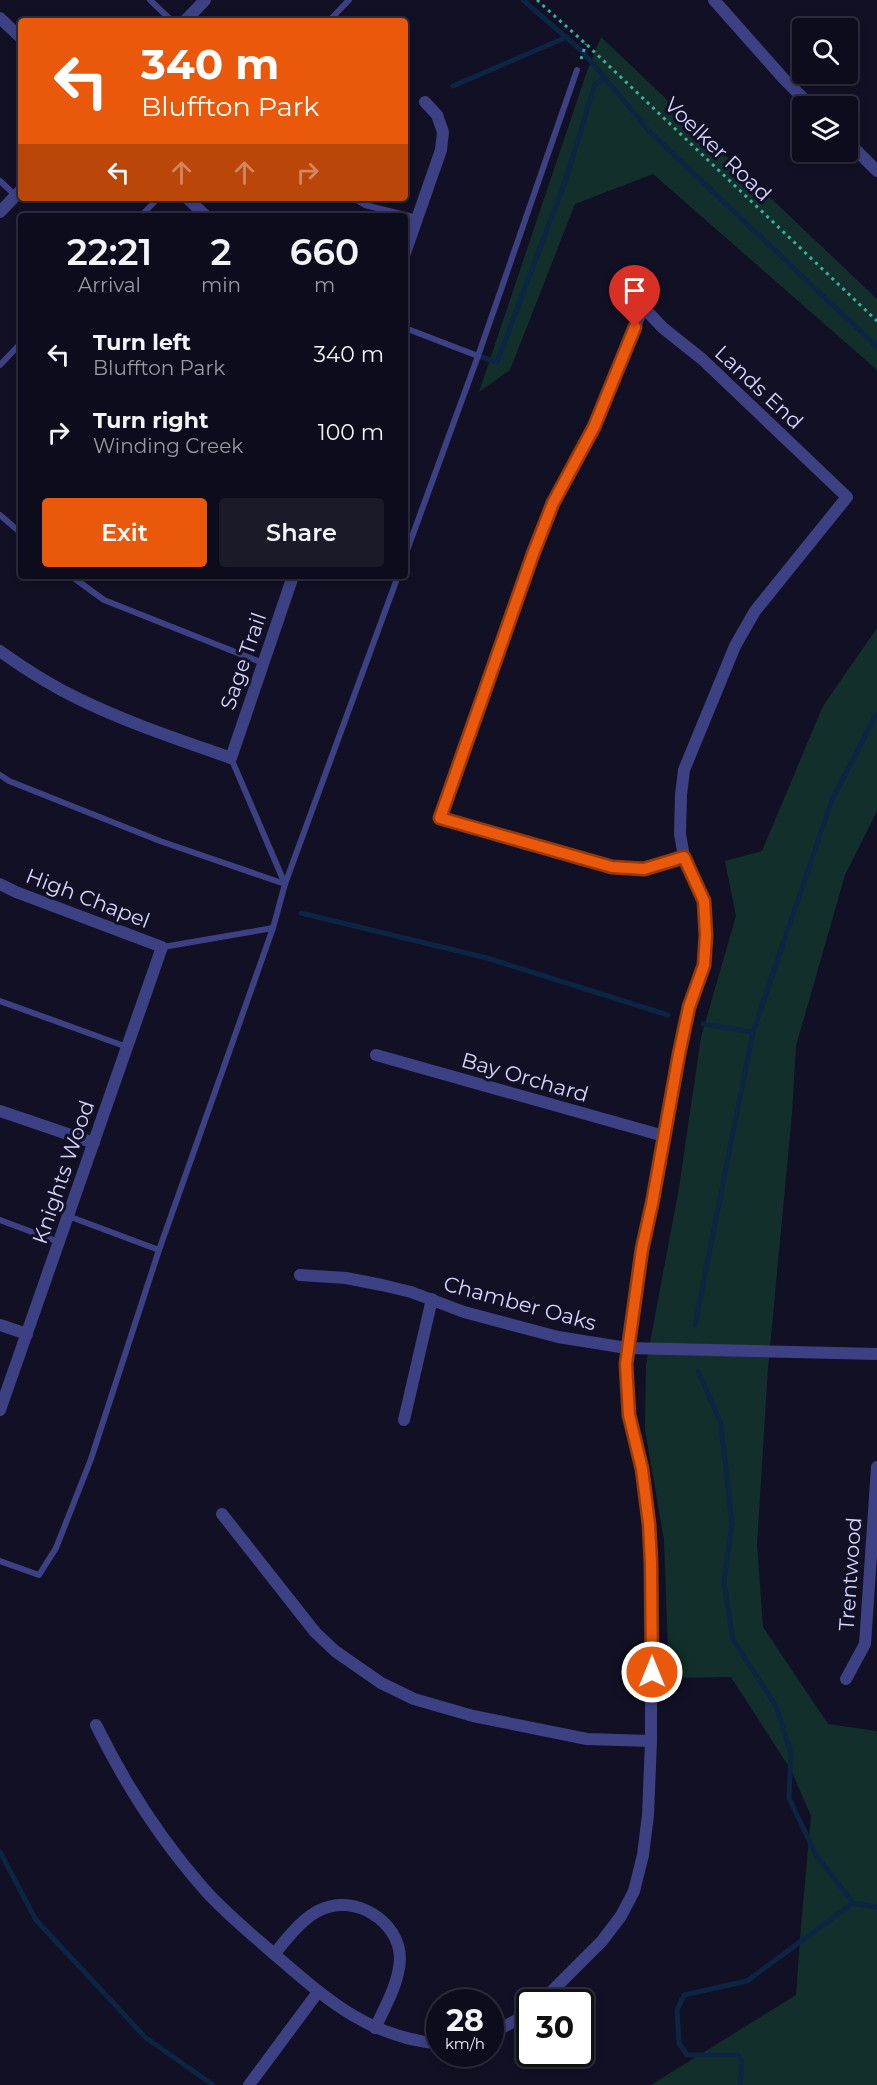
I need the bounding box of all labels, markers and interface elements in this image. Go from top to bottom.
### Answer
map controls [792,18,858,162]
button: search [792,18,858,84]
text: 340 m [141,38,279,90]
icon: left [42,42,120,120]
text: Bluffton Park [141,90,320,123]
street label: Voelker Road [659,92,777,206]
button: layers [792,96,858,162]
icon: left [102,156,135,189]
icon: ahead [165,156,198,189]
icon: ahead [228,156,261,189]
icon: right [291,156,324,189]
text: 22:21 [67,230,152,274]
text: 2 [211,230,231,274]
text: 660 [290,230,359,274]
pin [609,265,660,327]
text: Arrival [78,273,141,297]
text: min [201,273,241,297]
text: m [314,273,335,297]
icon: arrive [618,274,651,307]
text: Turn left [93,329,191,356]
icon: left [42,338,75,371]
street label: Lands End [710,340,808,434]
text: 340 m [313,341,384,368]
text: Bluffton Park [93,356,225,380]
text: Turn right [93,407,208,434]
icon: right [42,416,75,449]
text: 100 m [318,419,384,446]
text: Winding Creek [93,434,243,458]
button: Exit [42,498,207,567]
button: Share [219,498,384,567]
street label: Sage Trail [215,609,271,713]
street label: High Chapel [22,863,154,933]
street label: Bay Orchard [459,1047,591,1107]
street label: Knights Wood [27,1097,99,1247]
street label: Chamber Oaks [441,1271,599,1335]
street label: Trentwood [834,1516,866,1632]
position arrow [620,1640,684,1704]
speed limit sign: 30 [516,1989,594,2067]
text: 28 [446,2002,484,2039]
text: km/h [445,2034,485,2053]

